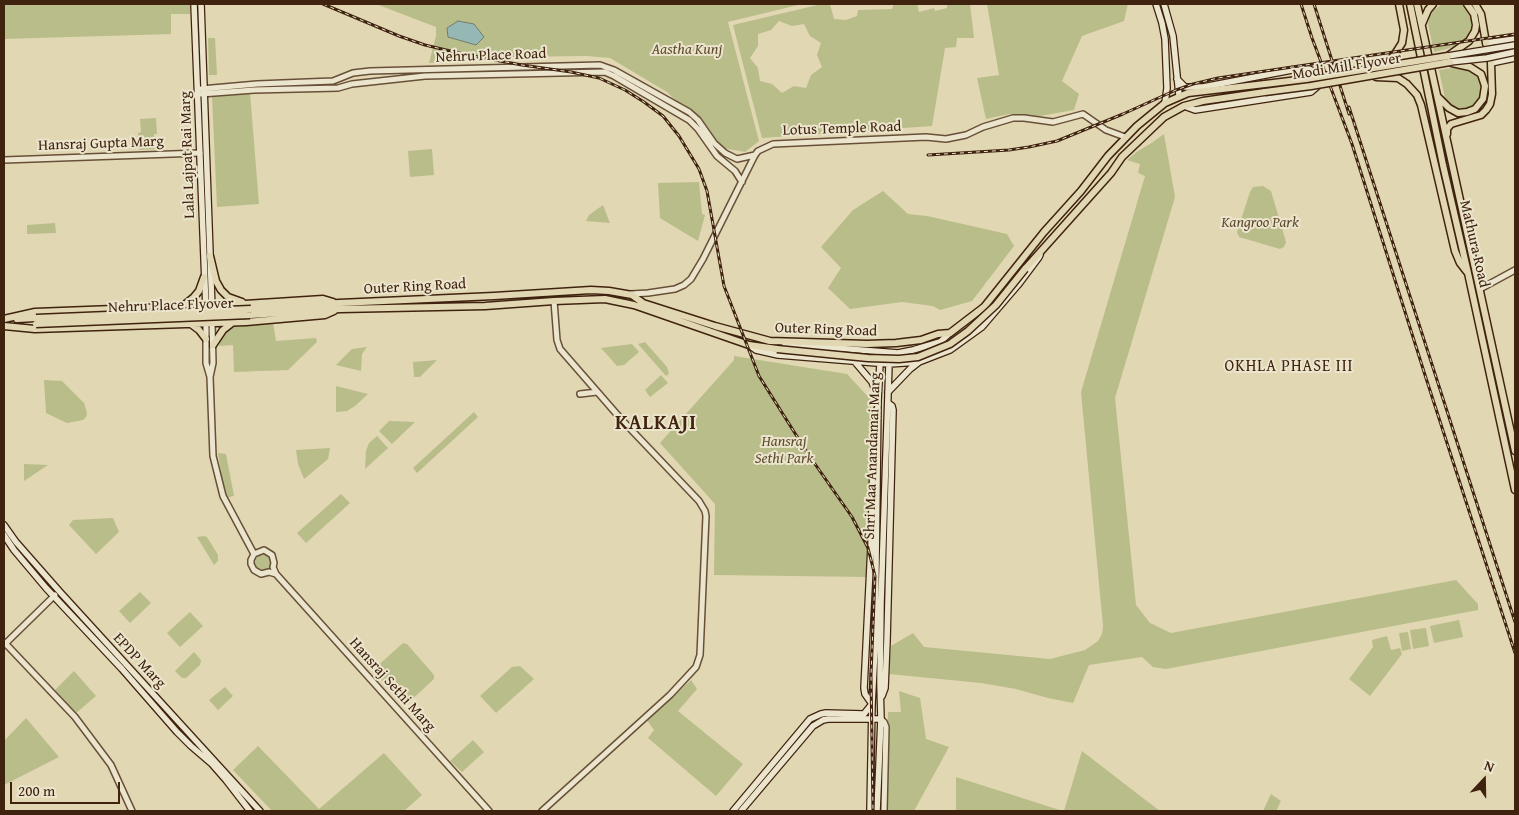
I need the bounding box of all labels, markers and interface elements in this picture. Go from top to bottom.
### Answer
park label: Aastha Kunj [652,41,722,59]
street label: Nehru Place Road [435,45,547,67]
street label: Modi Mill Flyover [1291,49,1403,85]
street label: Lala Lajpat Rai Marg [177,91,199,219]
street label: Lotus Temple Road [782,118,902,140]
street label: Hansraj Gupta Marg [38,133,164,155]
street label: Mathura Road [1455,199,1493,289]
park label: Kangroo Park [1221,214,1299,232]
street label: Outer Ring Road [363,275,467,299]
street label: Nehru Place Flyover [108,295,234,317]
street label: Outer Ring Road [774,319,878,341]
district label: OKHLA PHASE III [1223,357,1355,377]
street label: Shri Maa Anandamai Marg [861,372,885,540]
district label: KALKAJI [614,412,698,436]
park label: Hansraj Sethi Park [755,433,813,468]
street label: EPDP Marg [109,630,169,692]
street label: Hansraj Sethi Marg [345,634,439,736]
north arrow [1459,755,1509,805]
text: N [1481,755,1497,777]
scale bar [12,772,122,804]
text: 200 m [18,780,55,801]

